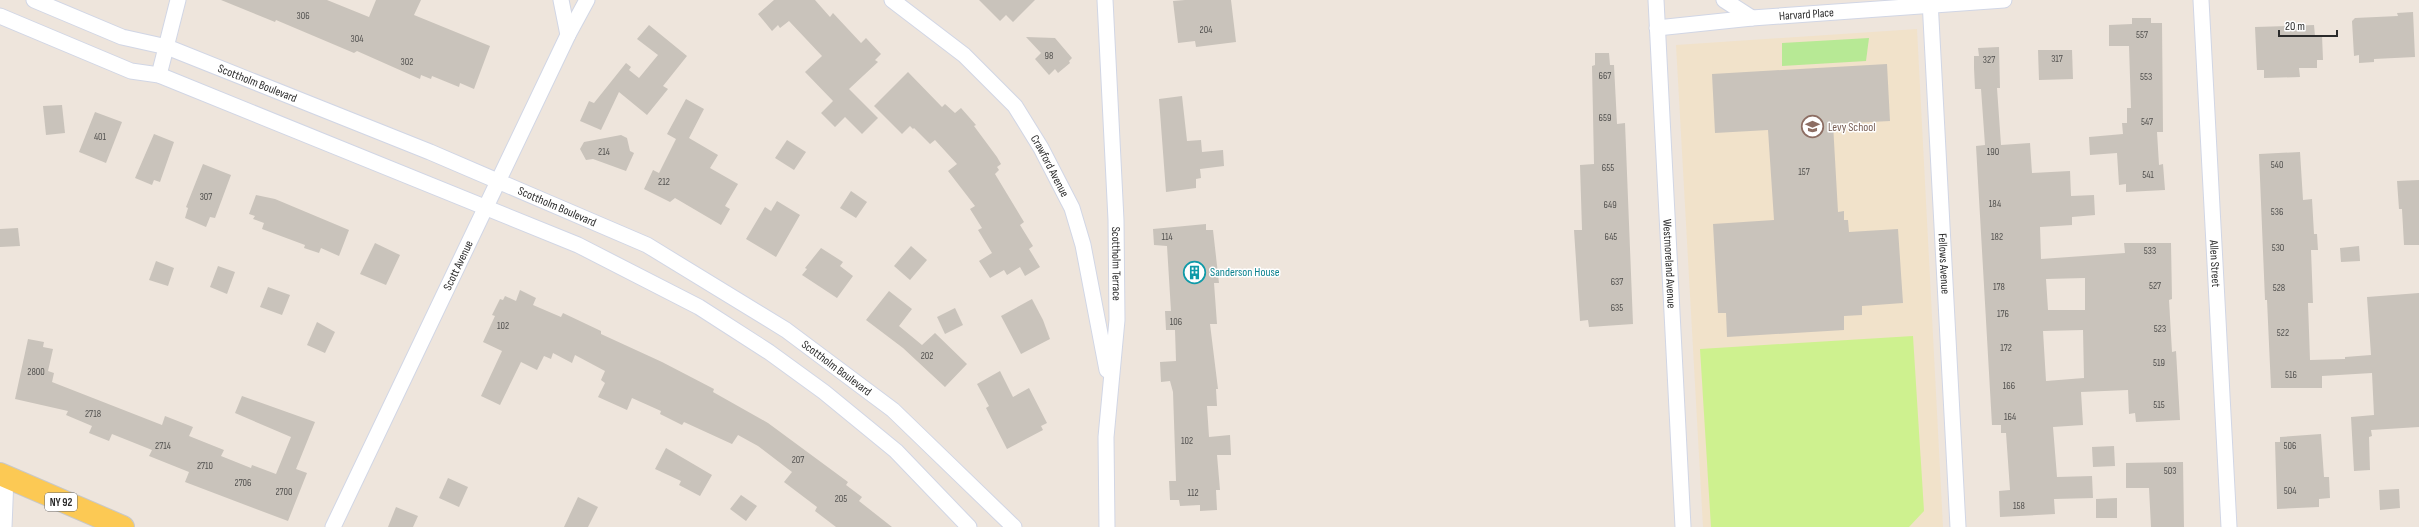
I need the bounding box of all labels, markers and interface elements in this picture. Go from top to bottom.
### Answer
street label: Harvard Place [1778,5,1835,24]
house number: 306 [296,10,310,22]
scale bar [2279,12,2337,38]
text: 20 m [2285,19,2305,34]
house number: 204 [1200,24,1212,36]
house number: 557 [2136,29,2148,41]
house number: 304 [351,33,363,45]
house number: 98 [1045,50,1053,62]
house number: 317 [2051,53,2063,65]
house number: 327 [1983,54,1995,66]
house number: 302 [401,56,413,68]
street label: Scottholm Boulevard [216,61,299,106]
house number: 667 [1599,70,1611,82]
house number: 553 [2140,71,2152,83]
house number: 659 [1599,112,1611,124]
school or university icon: Levy School [1799,114,1825,140]
house number: 547 [2141,116,2153,128]
place label: Levy School [1828,120,1876,135]
house number: 401 [94,131,107,143]
street label: Crawford Avenue [1027,132,1073,200]
house number: 214 [598,146,610,158]
house number: 190 [1987,146,1999,158]
house number: 540 [2271,159,2283,171]
house number: 655 [1602,162,1614,174]
house number: 157 [1798,166,1810,178]
house number: 541 [2142,169,2154,181]
house number: 212 [658,176,670,188]
street label: Scottholm Boulevard [516,183,599,230]
house number: 307 [200,191,212,203]
house number: 184 [1989,198,2001,210]
house number: 649 [1603,199,1617,211]
house number: 536 [2271,206,2283,218]
street label: Westmoreland Avenue [1660,219,1679,309]
street label: Scottholm Terrace [1109,227,1124,301]
house number: 114 [1161,231,1173,243]
house number: 645 [1605,231,1617,243]
house number: 182 [1991,231,2003,243]
street label: Fellows Avenue [1935,233,1953,295]
street label: Scott Avenue [440,238,476,293]
street label: Allen Street [2206,239,2224,288]
house number: 530 [2272,242,2284,254]
house number: 533 [2144,245,2156,257]
building icon: Sanderson House [1181,259,1207,285]
place label: Sanderson House [1210,265,1280,280]
house number: 637 [1611,276,1623,288]
house number: 527 [2149,280,2161,292]
house number: 178 [1993,281,2005,293]
house number: 528 [2273,282,2285,294]
house number: 635 [1611,302,1623,314]
house number: 176 [1997,308,2009,320]
house number: 106 [1170,316,1182,328]
house number: 102 [497,320,509,332]
house number: 523 [2154,323,2166,335]
house number: 522 [2277,327,2289,339]
street label: Scottholm Boulevard [799,337,875,399]
house number: 172 [2000,342,2012,354]
house number: 202 [921,350,933,362]
house number: 519 [2153,357,2165,369]
house number: 2800 [27,366,45,378]
house number: 516 [2285,369,2297,381]
house number: 166 [2003,380,2015,392]
house number: 515 [2153,399,2165,411]
house number: 2718 [85,408,101,420]
house number: 164 [2004,411,2016,423]
house number: 102 [1181,435,1193,447]
house number: 2714 [155,440,171,452]
house number: 506 [2284,440,2296,452]
house number: 207 [792,454,804,466]
house number: 2710 [197,460,213,472]
house number: 503 [2164,465,2176,477]
house number: 2706 [235,477,251,489]
house number: 504 [2284,485,2296,497]
house number: 2700 [275,486,293,498]
house number: 112 [1187,487,1199,499]
road number: NY 92 [45,493,77,511]
house number: 205 [835,493,847,505]
house number: 158 [2013,500,2025,512]

